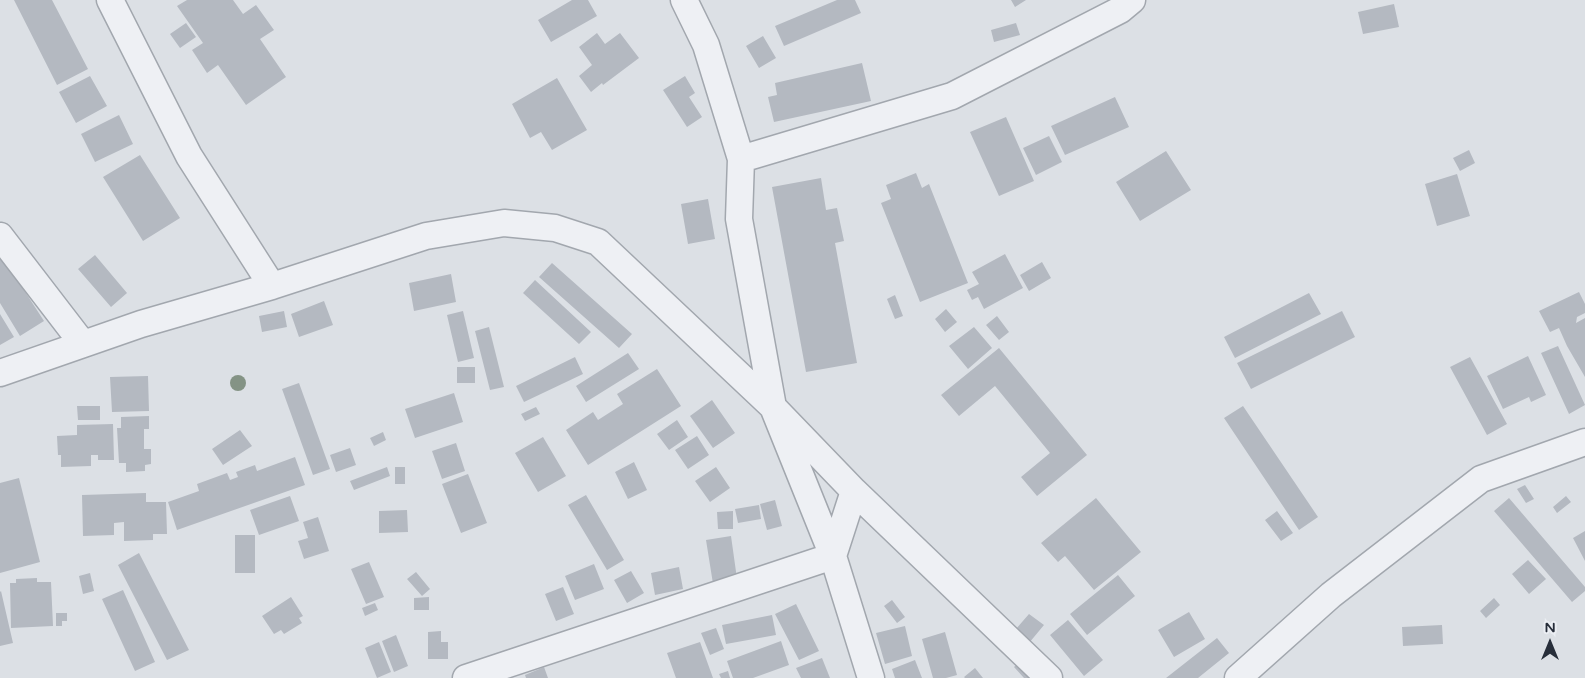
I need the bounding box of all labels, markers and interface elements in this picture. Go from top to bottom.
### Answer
north arrow [1525,618,1575,668]
text: N [1544,619,1556,636]

